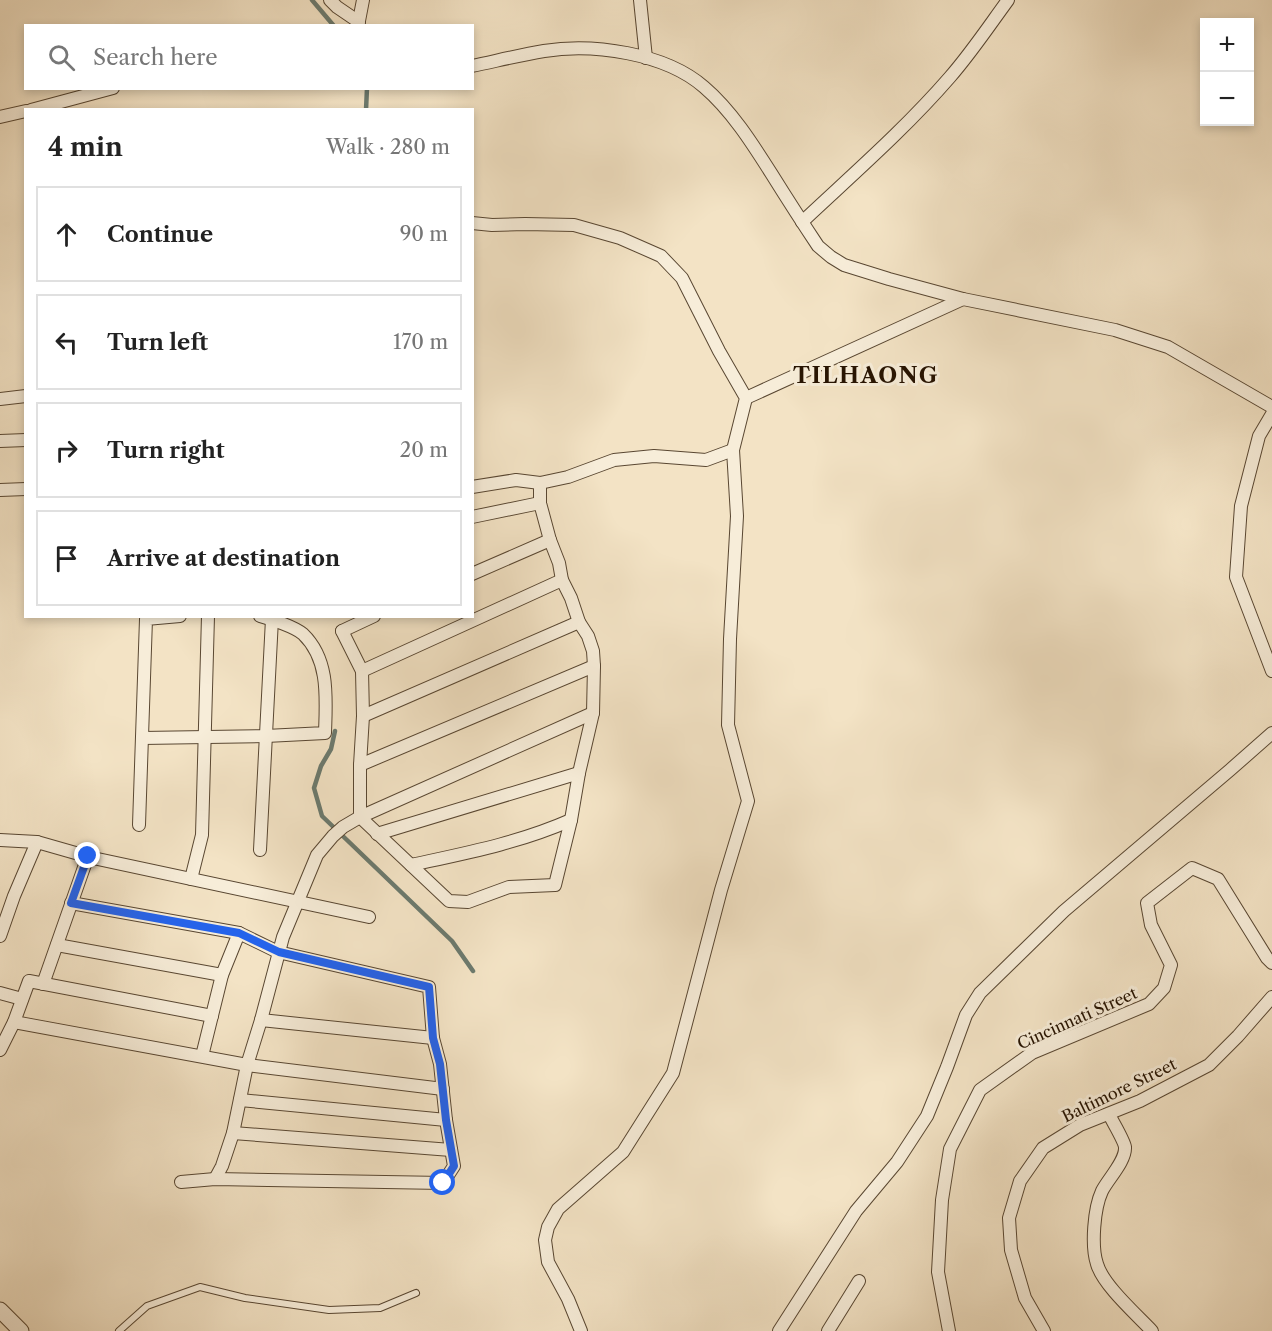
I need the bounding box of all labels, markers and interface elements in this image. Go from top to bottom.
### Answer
map controls [1200,18,1254,126]
button: + [1200,18,1254,72]
search box [24,24,474,90]
icon: search [45,41,78,74]
text: Search here [93,44,218,71]
button: − [1200,72,1254,126]
text: 4 min [48,131,123,163]
text: Walk · 280 m [326,135,450,159]
icon: ahead [50,218,83,251]
text: Continue [107,221,213,248]
text: 90 m [400,222,448,246]
icon: left [50,326,83,359]
text: Turn left [107,329,208,356]
text: 170 m [393,330,448,354]
district label: TILHAONG [793,362,939,389]
icon: right [50,434,83,467]
text: Turn right [107,437,225,464]
text: 20 m [400,438,448,462]
icon: arrive [50,542,83,575]
text: Arrive at destination [107,545,340,572]
route end [74,842,100,868]
street label: Cincinnati Street [1014,982,1140,1053]
street label: Baltimore Street [1059,1054,1180,1126]
route start [429,1169,455,1195]

